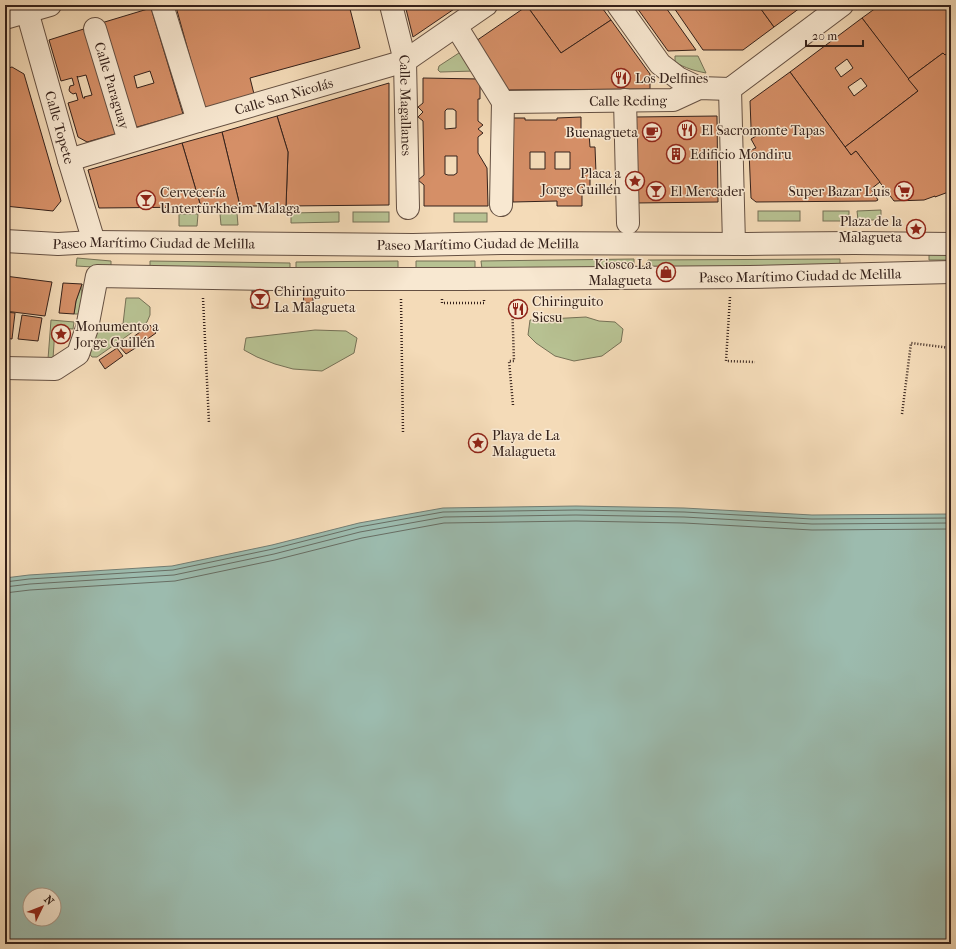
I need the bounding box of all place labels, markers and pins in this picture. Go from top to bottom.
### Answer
restaurant icon: Los Delfines [610,67,632,89]
place label: Los Delfines [635,70,708,87]
restaurant icon: El Sacromonte Tapas [676,119,698,141]
cafe icon: Buenagueta [641,121,663,143]
place label: El Sacromonte Tapas [701,122,825,139]
place label: Buenagueta [566,124,639,141]
building icon: Edificio Mondiru [665,143,687,165]
place label: Edificio Mondiru [690,146,792,163]
place label: Placa a Jorge Guillén [540,165,622,198]
place icon: Placa a Jorge Guillén [624,170,646,192]
bar icon: El Mercader [645,180,667,202]
supermarket icon: Super Bazar Luis [893,180,915,202]
place label: El Mercader [670,183,744,200]
place label: Super Bazar Luis [789,183,890,200]
place label: Cervecería Untertürkheim Malaga [160,184,300,217]
bar icon: Cervecería Untertürkheim Malaga [135,189,157,211]
place label: Plaza de la Malagueta [838,213,903,246]
place icon: Plaza de la Malagueta [905,218,927,240]
place label: Kiosco La Malagueta [588,256,653,289]
shop icon: Kiosco La Malagueta [655,261,677,283]
place label: Chiringuito La Malagueta [274,283,356,316]
bar icon: Chiringuito La Malagueta [249,288,271,310]
place label: Chiringuito Sicsu [532,293,603,326]
restaurant icon: Chiringuito Sicsu [507,298,529,320]
place label: Monumento a Jorge Guillén [74,318,159,351]
place icon: Monumento a Jorge Guillén [50,323,72,345]
place label: Playa de La Malagueta [492,427,560,460]
place icon: Playa de La Malagueta [467,432,489,454]

